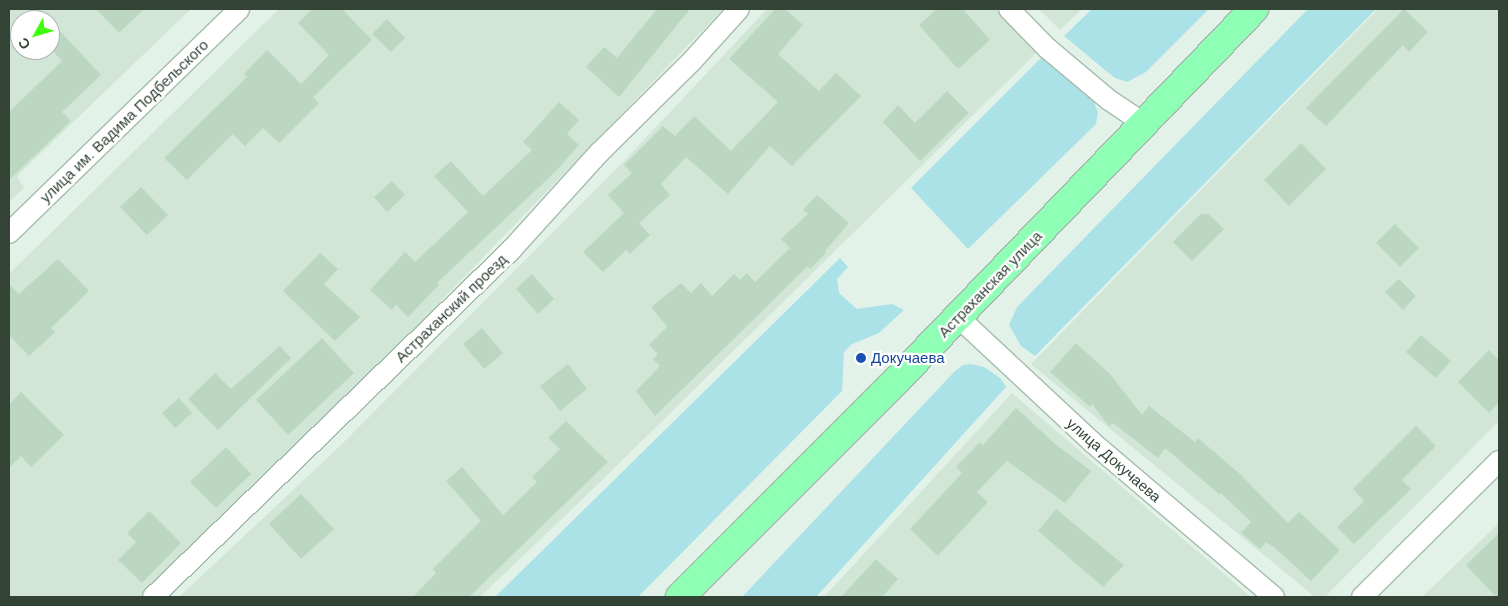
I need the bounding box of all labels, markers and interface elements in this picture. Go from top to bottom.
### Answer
north arrow [10,10,60,60]
text: С [15,35,34,53]
street label: улица им. Вадима Подбельского [36,36,212,206]
street label: Астраханская улица [934,227,1046,341]
street label: Астраханский проезд [391,250,511,366]
place label: Докучаева [871,349,945,367]
marker: Докучаева [855,352,867,364]
street label: улица Докучаева [1063,414,1165,506]

